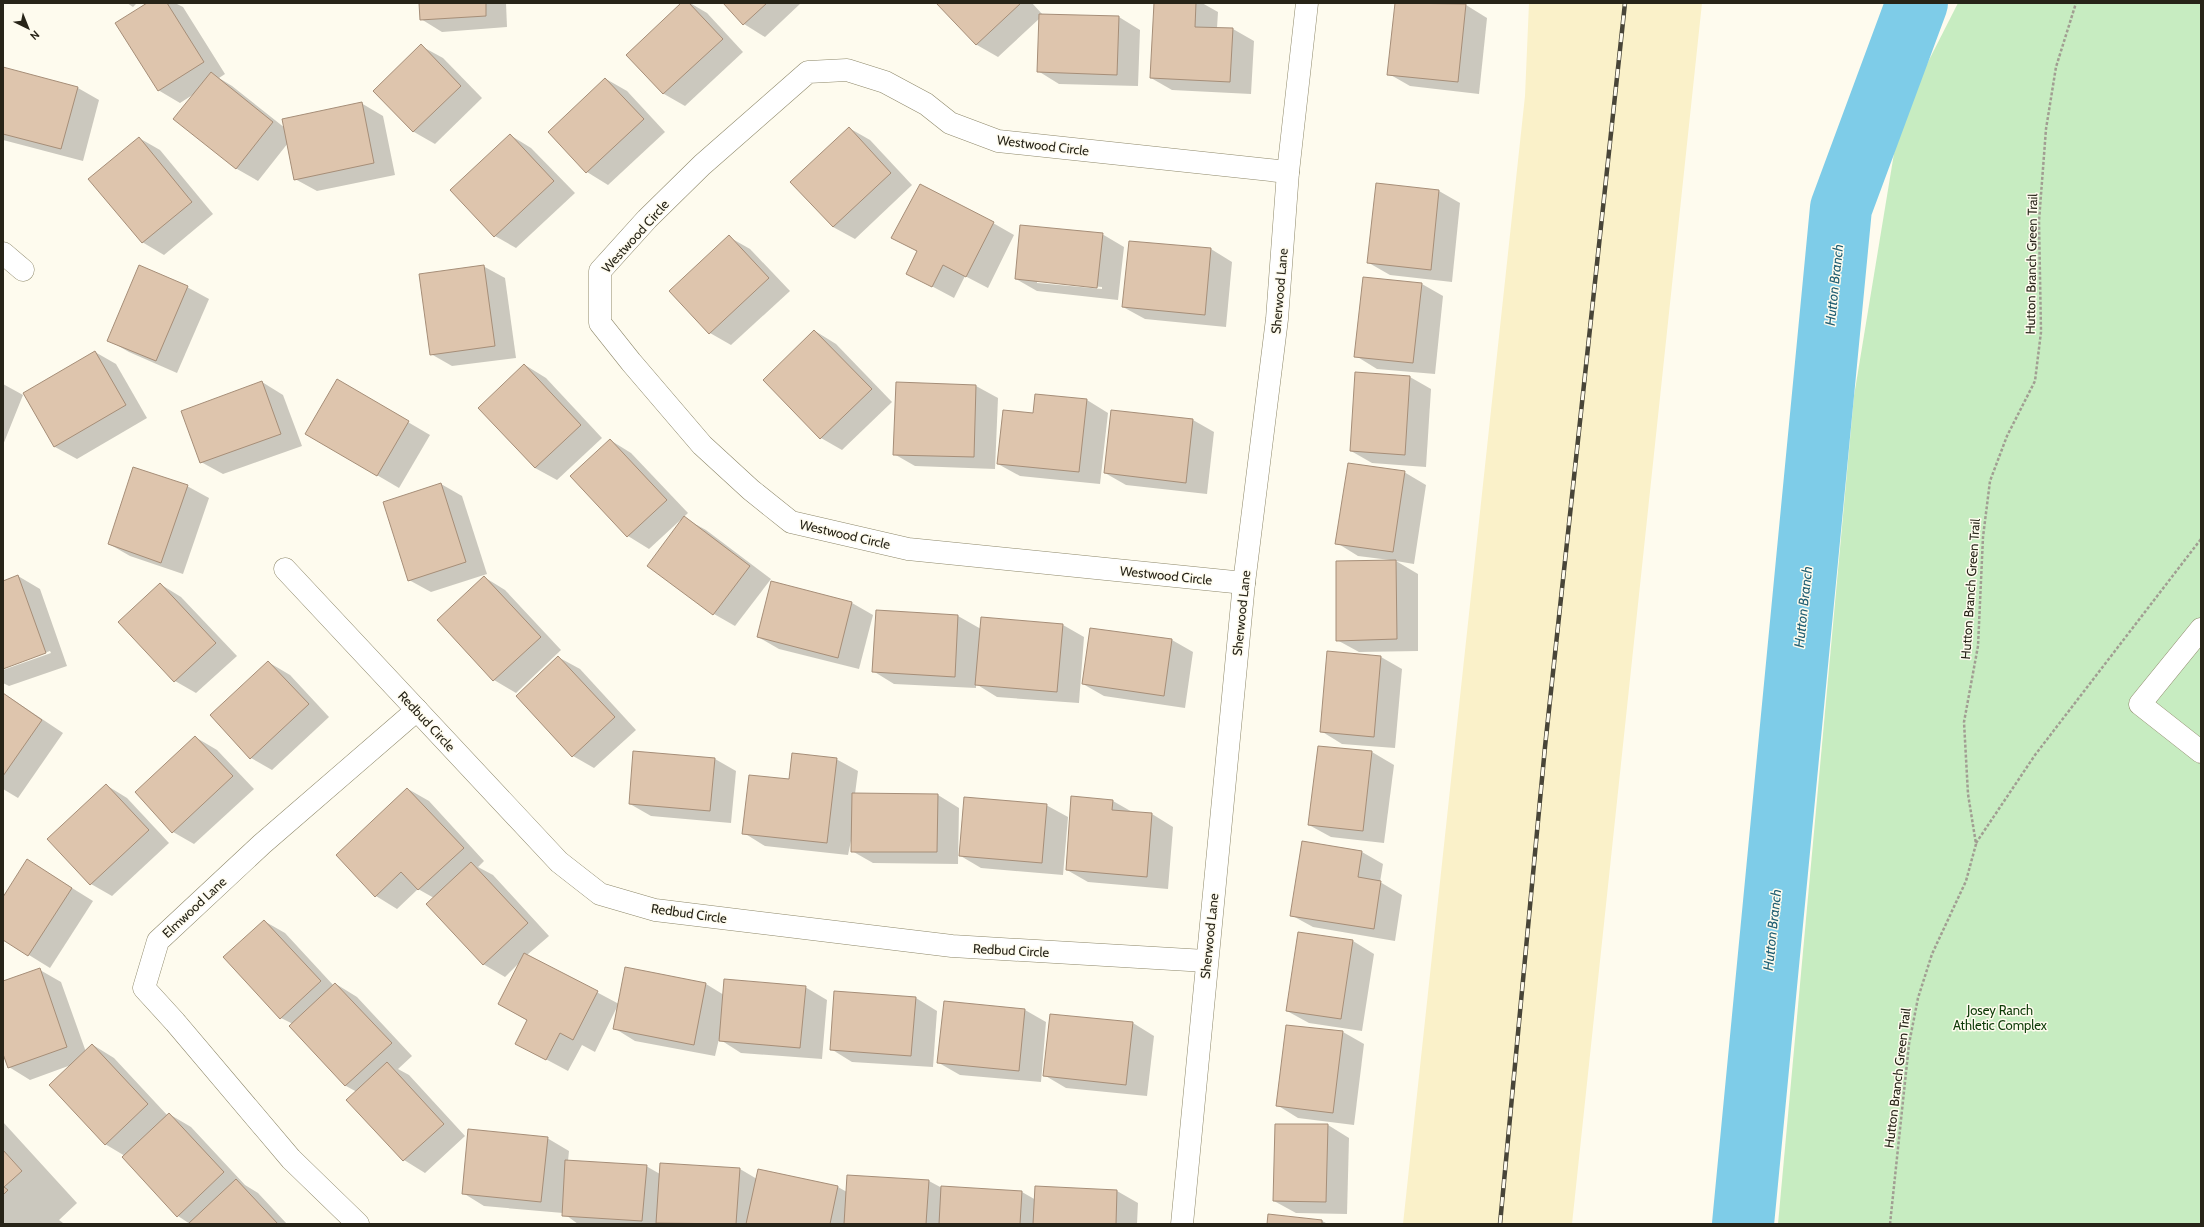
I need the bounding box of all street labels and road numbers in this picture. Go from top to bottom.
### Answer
street label: Westwood Circle [996,131,1090,159]
street label: Hutton Branch Green Trail [2022,193,2040,335]
street label: Westwood Circle [598,196,672,276]
street label: Sherwood Lane [1267,247,1291,334]
street label: Westwood Circle [798,516,892,552]
street label: Hutton Branch Green Trail [1957,518,1983,660]
street label: Westwood Circle [1119,562,1213,588]
street label: Sherwood Lane [1229,569,1253,657]
street label: Redbud Circle [395,688,459,755]
street label: Elmwood Lane [159,873,230,941]
street label: Sherwood Lane [1197,892,1221,980]
street label: Redbud Circle [650,900,728,926]
street label: Redbud Circle [972,940,1050,960]
street label: Hutton Branch Green Trail [1880,1007,1914,1149]

